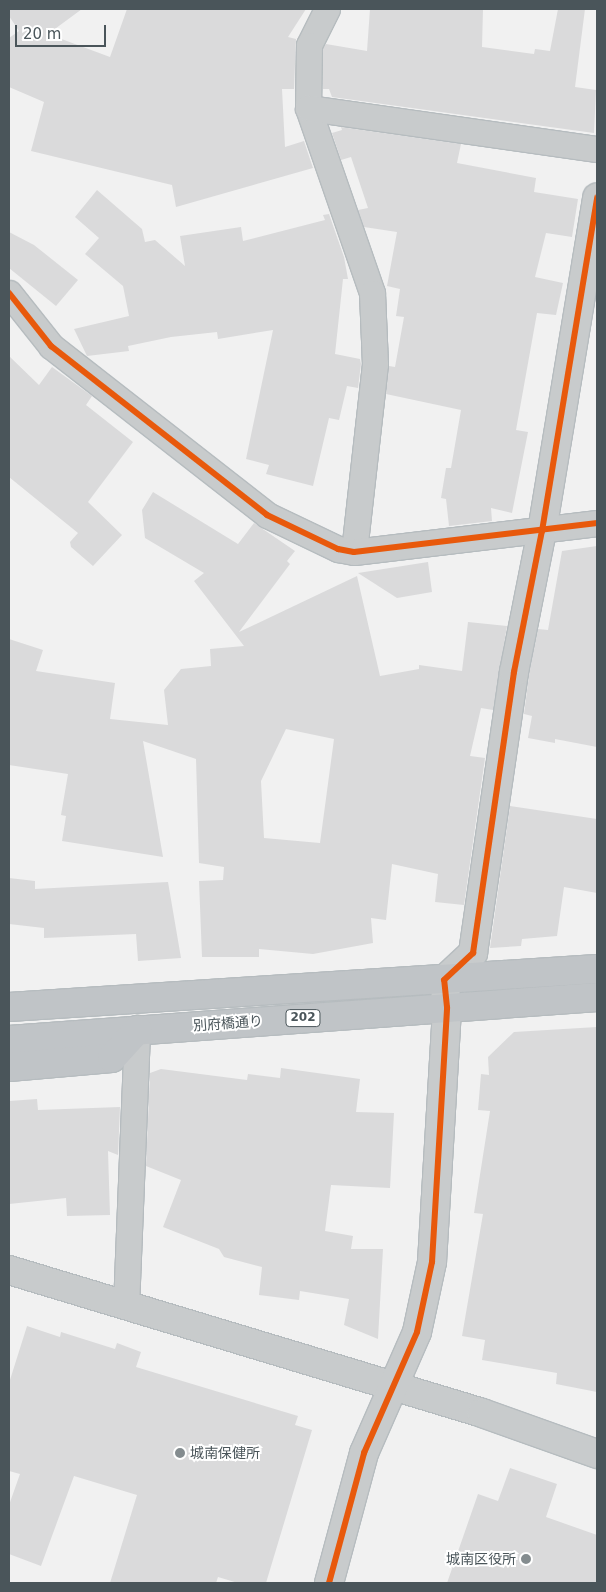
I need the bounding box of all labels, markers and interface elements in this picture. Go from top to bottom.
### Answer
scale bar [18,15,109,47]
text: 20 m [23,25,61,43]
road number: 202 [284,1008,322,1028]
street label: 別府橋通り [192,1012,264,1034]
place label: 城南保健所 [190,1445,260,1461]
marker: 城南保健所 [174,1447,186,1459]
place label: 城南区役所 [446,1551,516,1567]
marker: 城南区役所 [520,1553,532,1565]

